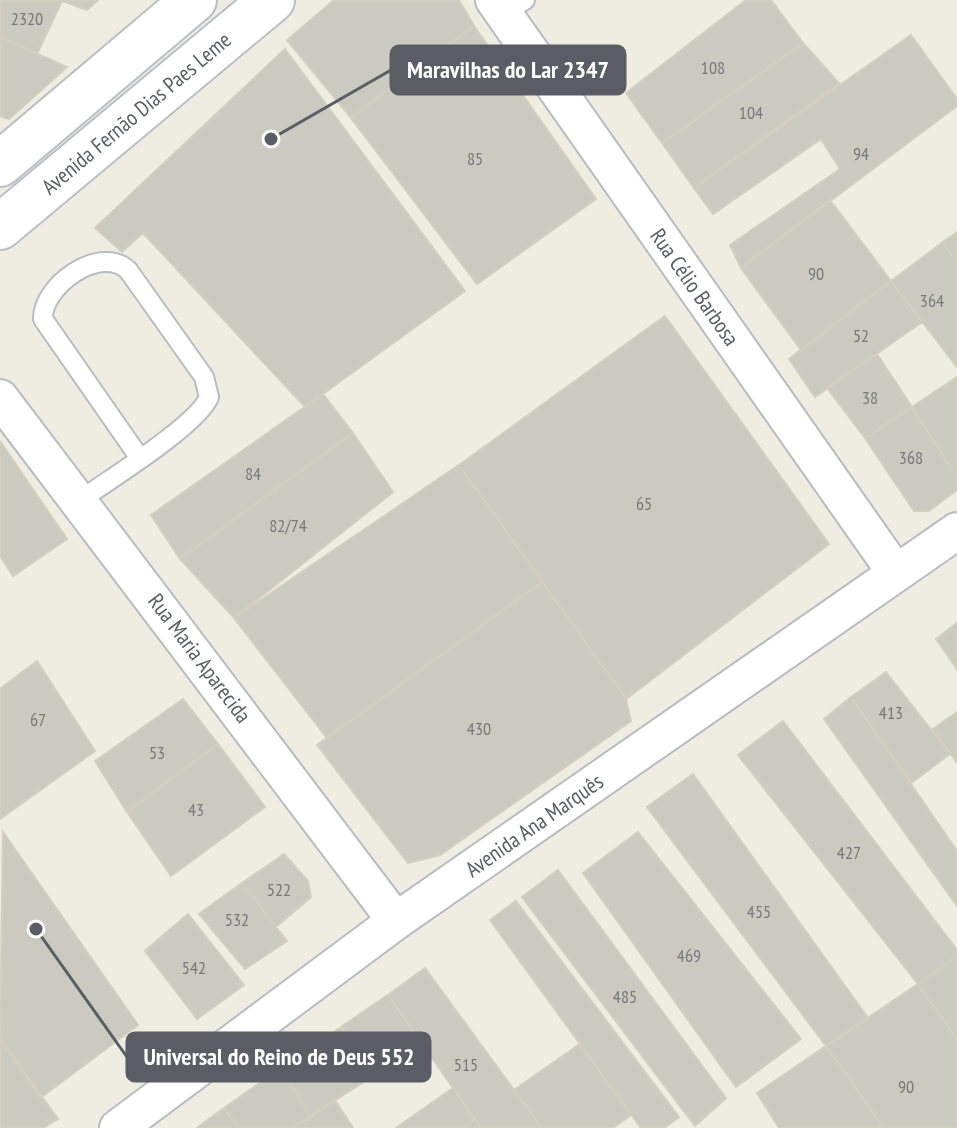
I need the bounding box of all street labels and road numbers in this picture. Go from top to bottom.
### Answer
street label: Avenida Fernão Dias Paes Leme [36,26,236,200]
street label: Rua Célio Barbosa [644,223,746,351]
street label: Rua Maria Aparecida [142,588,258,728]
street label: Avenida Ana Marquês [460,767,608,883]

